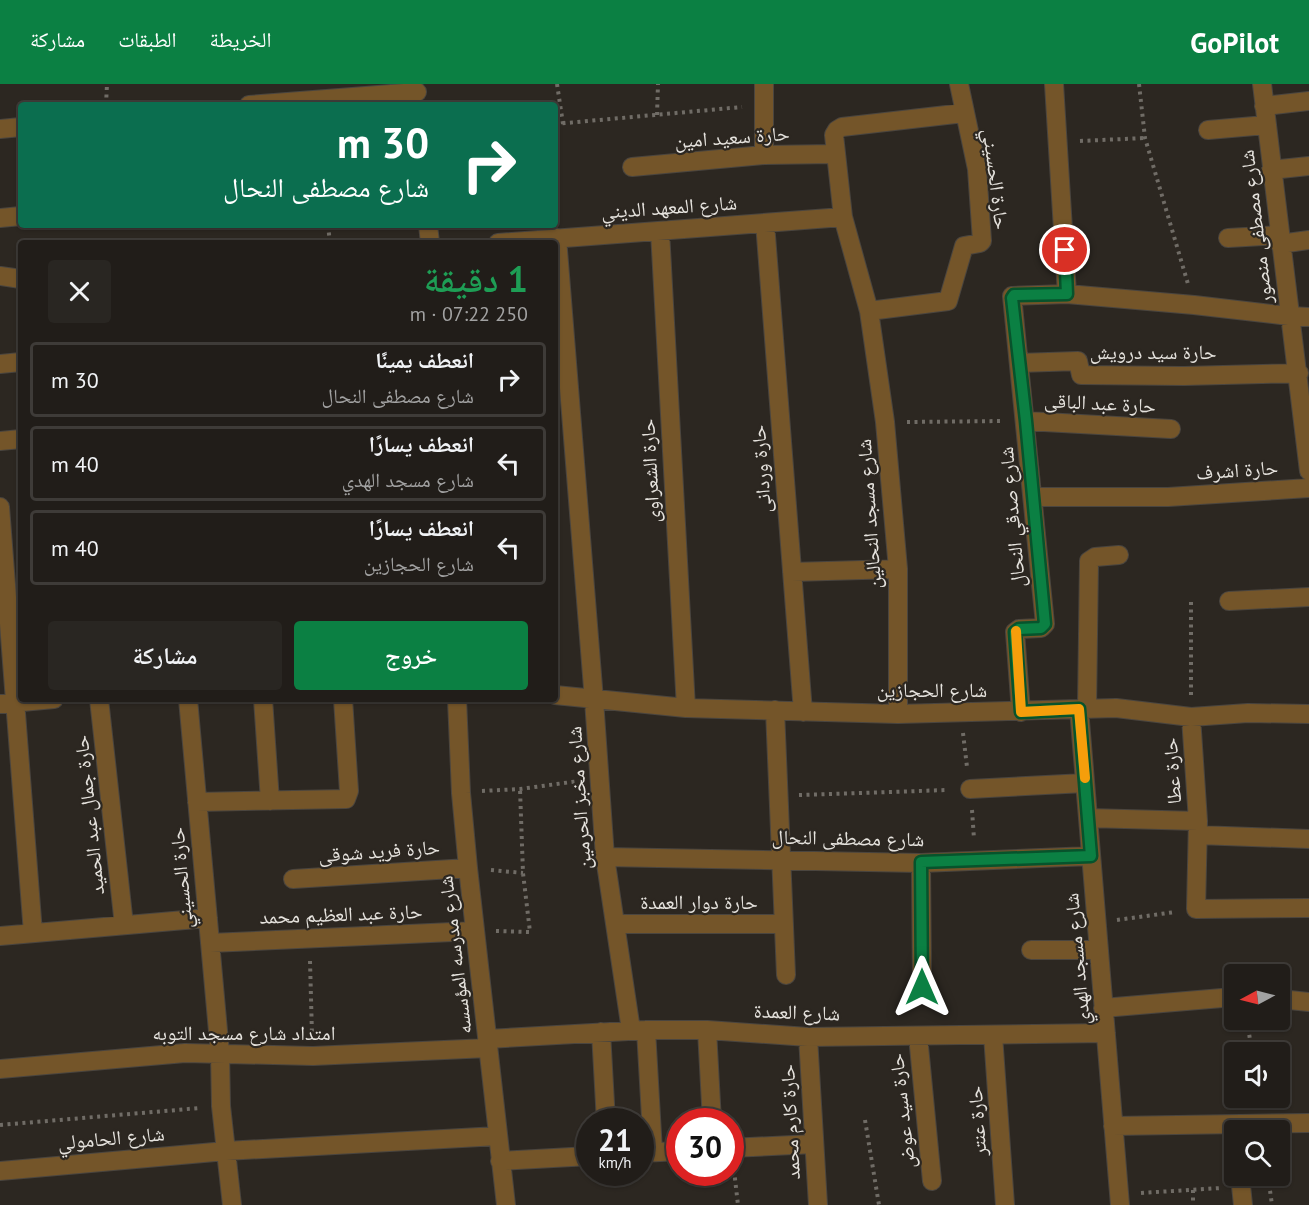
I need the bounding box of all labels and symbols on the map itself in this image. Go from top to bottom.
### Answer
street label: حارة سعيد امين [674,120,791,154]
street label: حارة الحسيني [974,127,1015,232]
street label: شارع مصطفى منصور [1234,148,1278,307]
street label: شارع المعهد الديني [600,189,738,228]
pin [1039,224,1090,275]
street label: حارة سيد درويش [1090,339,1217,365]
street label: حارة عبد الباقى [1043,387,1157,419]
street label: حارة الشعراوى [634,418,666,524]
street label: حارة وردانى [745,424,777,514]
street label: شارع مسجد النحالين [851,438,887,590]
street label: شارع صدقي النحال [993,445,1034,588]
street label: حارة اشرف [1195,454,1279,486]
street label: شارع الحجازين [877,677,987,703]
street label: شارع مخبز الحرمين [561,726,597,870]
street label: حارة جمال عبد الحميد [68,734,110,896]
street label: حارة عطا [1157,737,1187,805]
street label: شارع مصطفى النحال [772,824,924,852]
street label: حارة الحسيني [164,826,201,930]
street label: حارة فريد شوقى [317,834,441,868]
street label: شارع مدرسه المؤسسه [432,874,478,1036]
street label: حارة دوار العمدة [640,889,758,915]
street label: شارع مسجد الهدي [1058,892,1099,1026]
street label: حارة عبد العظيم محمد [259,898,423,931]
position arrow [890,955,954,1019]
north arrow [1224,964,1290,1030]
street label: شارع العمدة [753,997,841,1027]
street label: امتداد شارع مسجد التوبه [153,1020,335,1046]
street label: حارة سيد عوض [883,1052,921,1170]
street label: حارة كارم محمد [774,1063,807,1180]
street label: حارة عنتر [962,1085,992,1158]
speed limit sign: 30 [666,1108,744,1186]
street label: شارع الحامولي [56,1120,166,1159]

